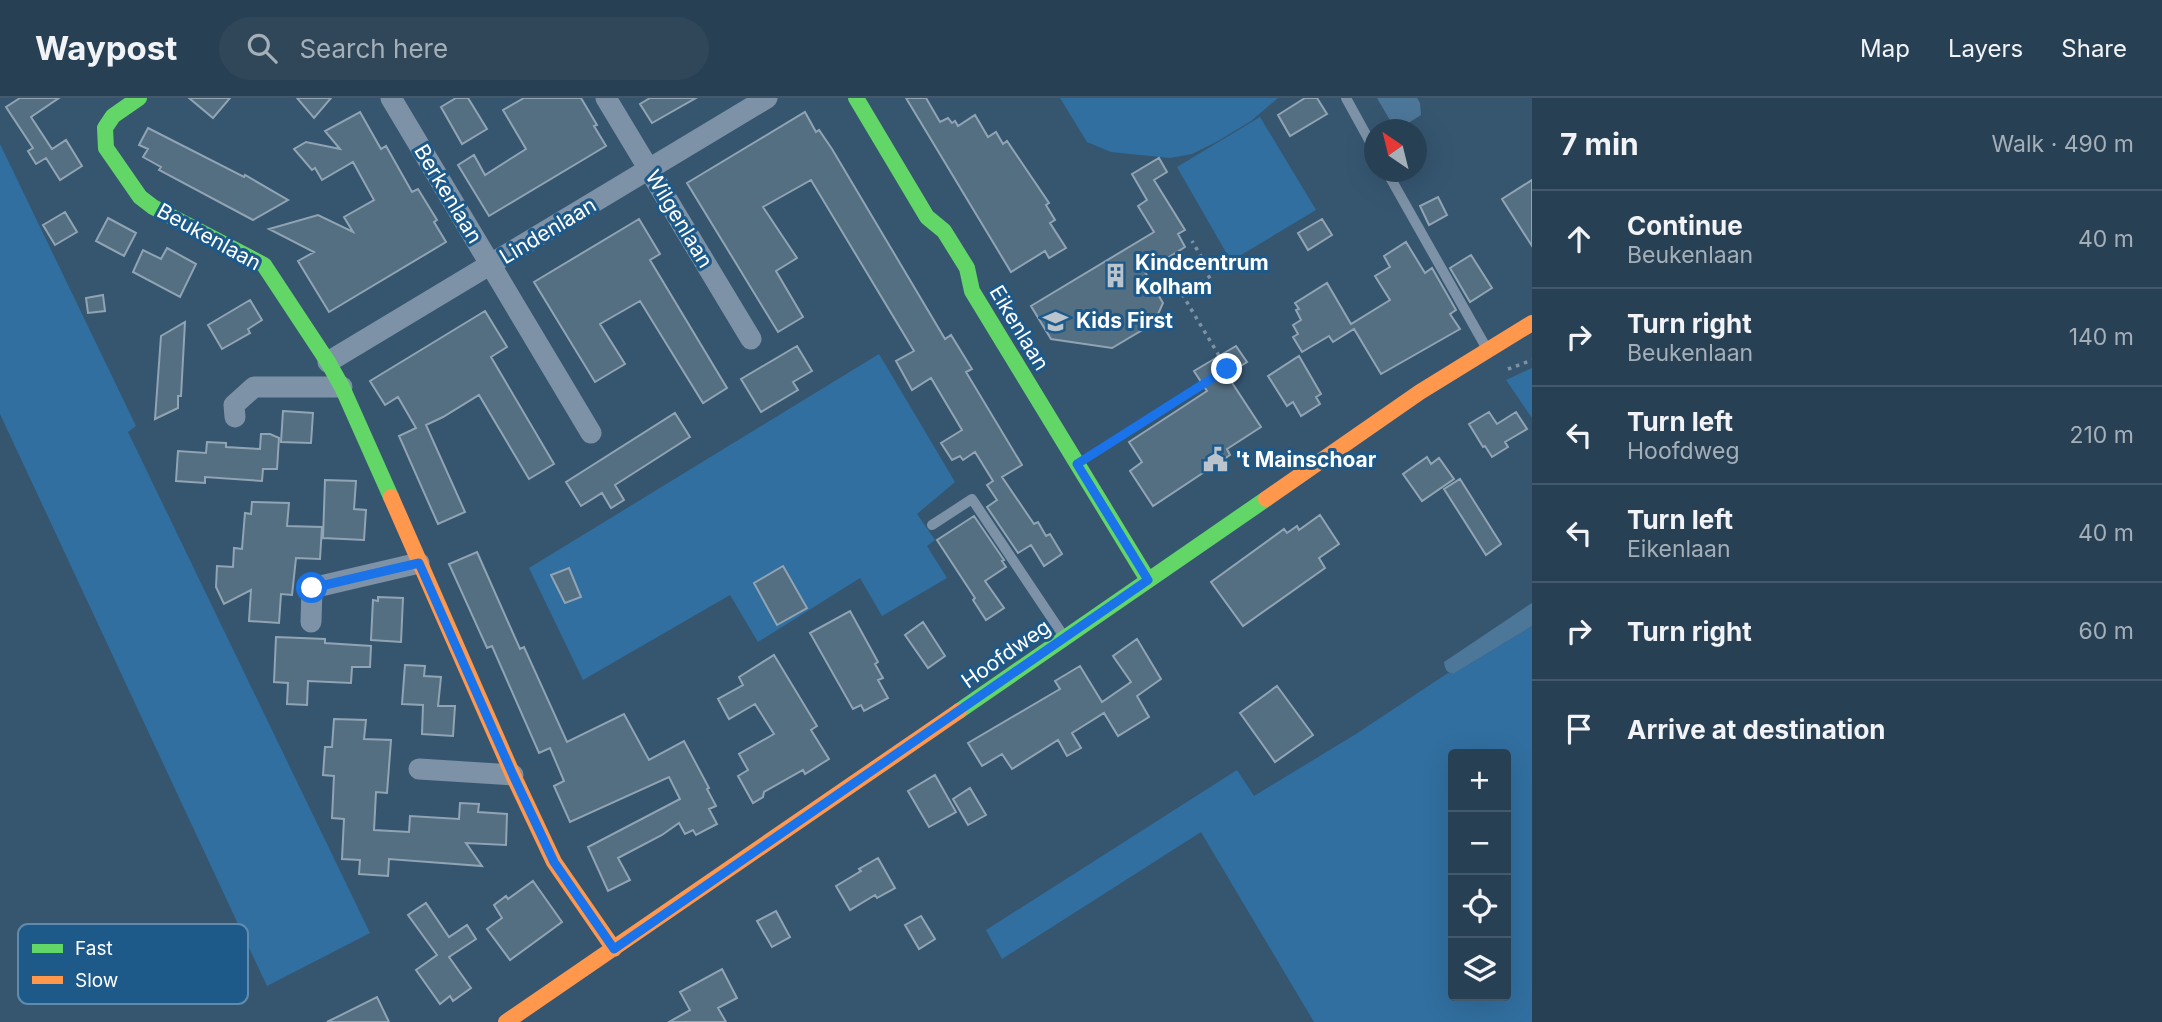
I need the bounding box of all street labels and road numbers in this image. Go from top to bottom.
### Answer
street label: Berkenlaan [409,140,488,248]
street label: Wilgenlaan [641,165,718,272]
street label: Lindenlaan [495,192,600,269]
street label: Beukenlaan [153,198,266,275]
street label: Eikenlaan [984,281,1054,375]
street label: Hoofdweg [956,614,1055,693]

